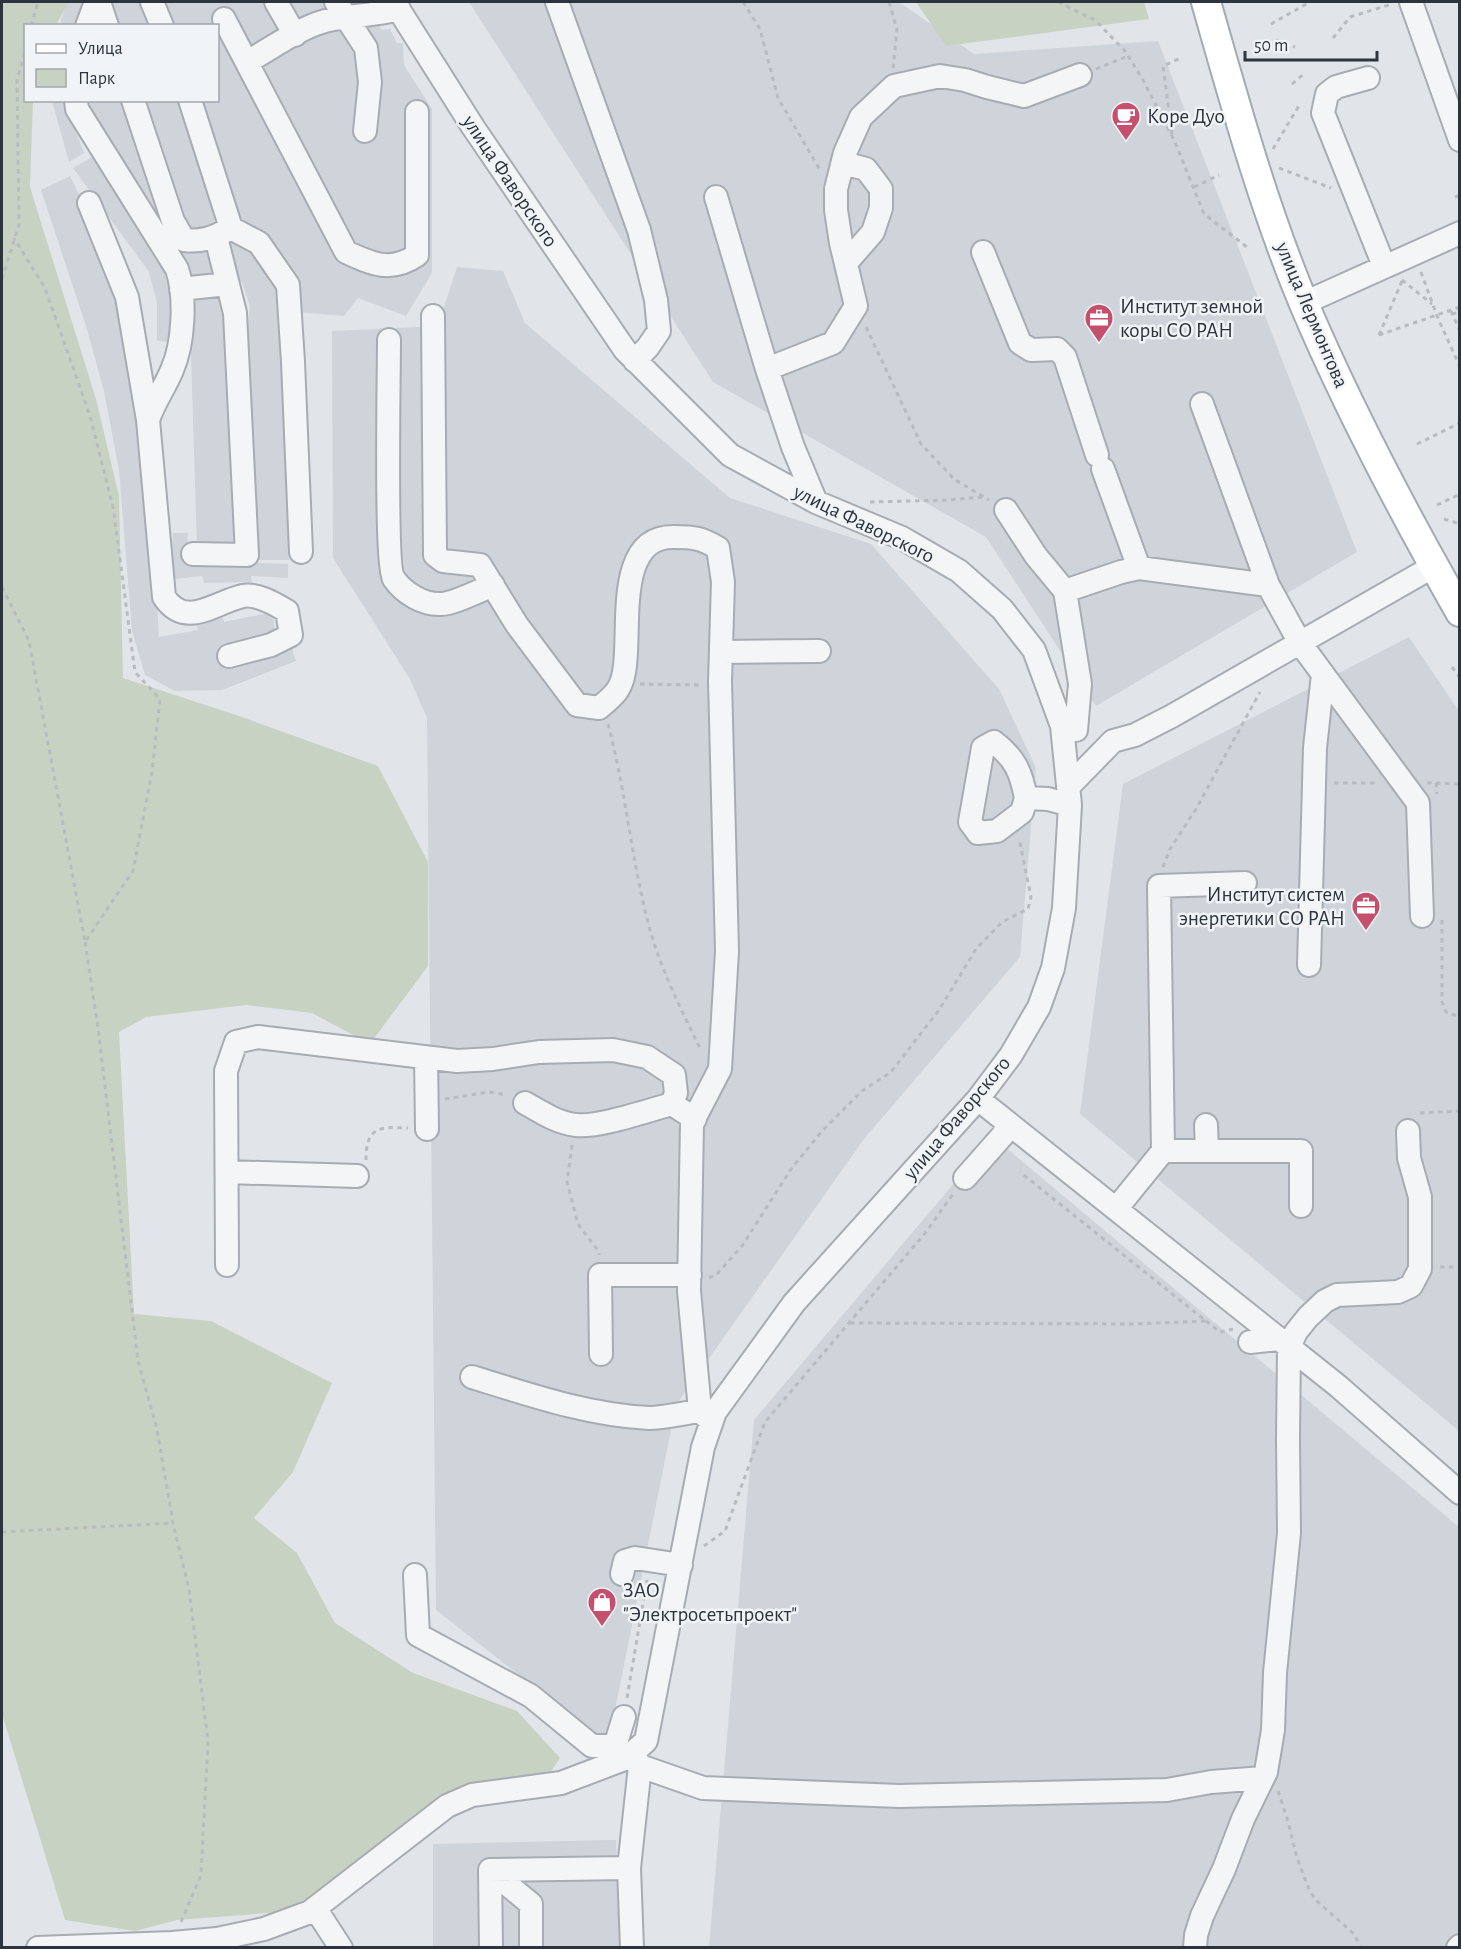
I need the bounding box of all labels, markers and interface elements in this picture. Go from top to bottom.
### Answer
legend [24,24,219,102]
scale bar [1245,24,1377,62]
text: 50 m [1254,37,1288,55]
text: Улица [78,40,123,58]
text: Парк [78,70,116,88]
cafe icon: Коре Дуо [1110,100,1142,142]
place label: Коре Дуо [1147,106,1225,127]
street label: улица Фаворского [458,111,562,251]
street label: улица Лермонтова [1271,238,1352,391]
place label: Институт земной коры СО РАН [1120,296,1263,341]
office icon: Институт земной коры СО РАН [1083,302,1115,344]
street label: улица Фаворского [789,480,938,567]
place label: Институт систем энергетики СО РАН [1179,884,1345,929]
office icon: Институт систем энергетики СО РАН [1350,890,1382,932]
street label: улица Фаворского [899,1052,1014,1184]
place label: ЗАО "Электросетьпроект" [623,1580,797,1625]
shop icon: ЗАО "Электросетьпроект" [586,1586,618,1628]

